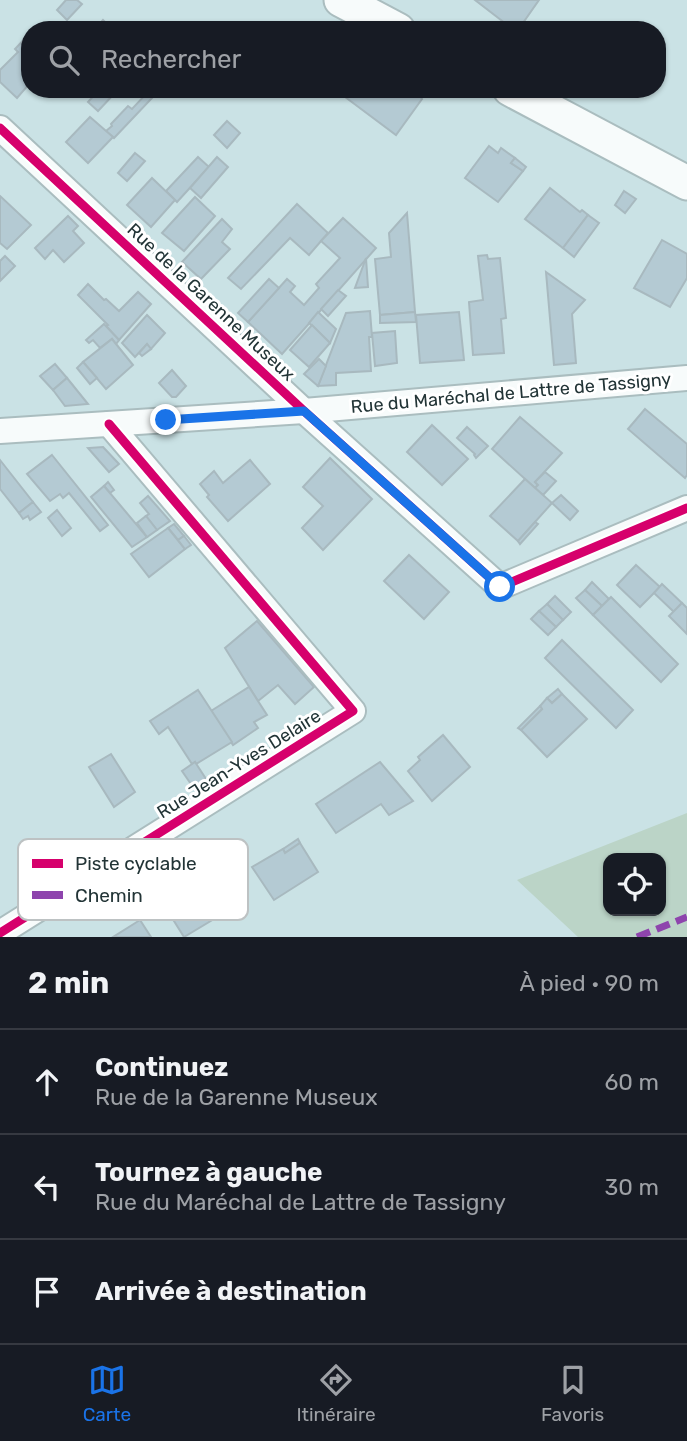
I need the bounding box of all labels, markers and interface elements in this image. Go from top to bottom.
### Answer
search box [21,21,666,98]
icon: search [45,41,83,79]
text: Rechercher [101,44,241,75]
street label: Rue de la Garenne Museux [123,219,300,386]
street label: Rue du Maréchal de Lattre de Tassigny [350,368,672,418]
route end [150,404,181,435]
route start [484,571,515,602]
street label: Rue Jean-Yves Delaire [153,705,325,823]
legend [18,839,248,920]
text: Piste cyclable [75,852,197,875]
map controls [603,853,666,916]
button: locate [603,853,666,916]
text: Chemin [75,884,143,907]
text: 2 min [28,965,109,1001]
text: À pied · 90 m [520,969,659,997]
text: Continuez [95,1052,228,1083]
icon: ahead [28,1063,66,1101]
text: 60 m [604,1068,659,1096]
text: Rue de la Garenne Museux [95,1083,378,1111]
text: Tournez à gauche [95,1157,323,1188]
icon: left [28,1168,66,1206]
text: 30 m [604,1173,659,1201]
text: Rue du Maréchal de Lattre de Tassigny [95,1188,506,1216]
icon: arrive [28,1273,66,1311]
text: Arrivée à destination [95,1276,367,1307]
tab: Carte [83,1361,131,1426]
tab: Itinéraire [296,1361,376,1426]
tab: Favoris [541,1361,604,1426]

